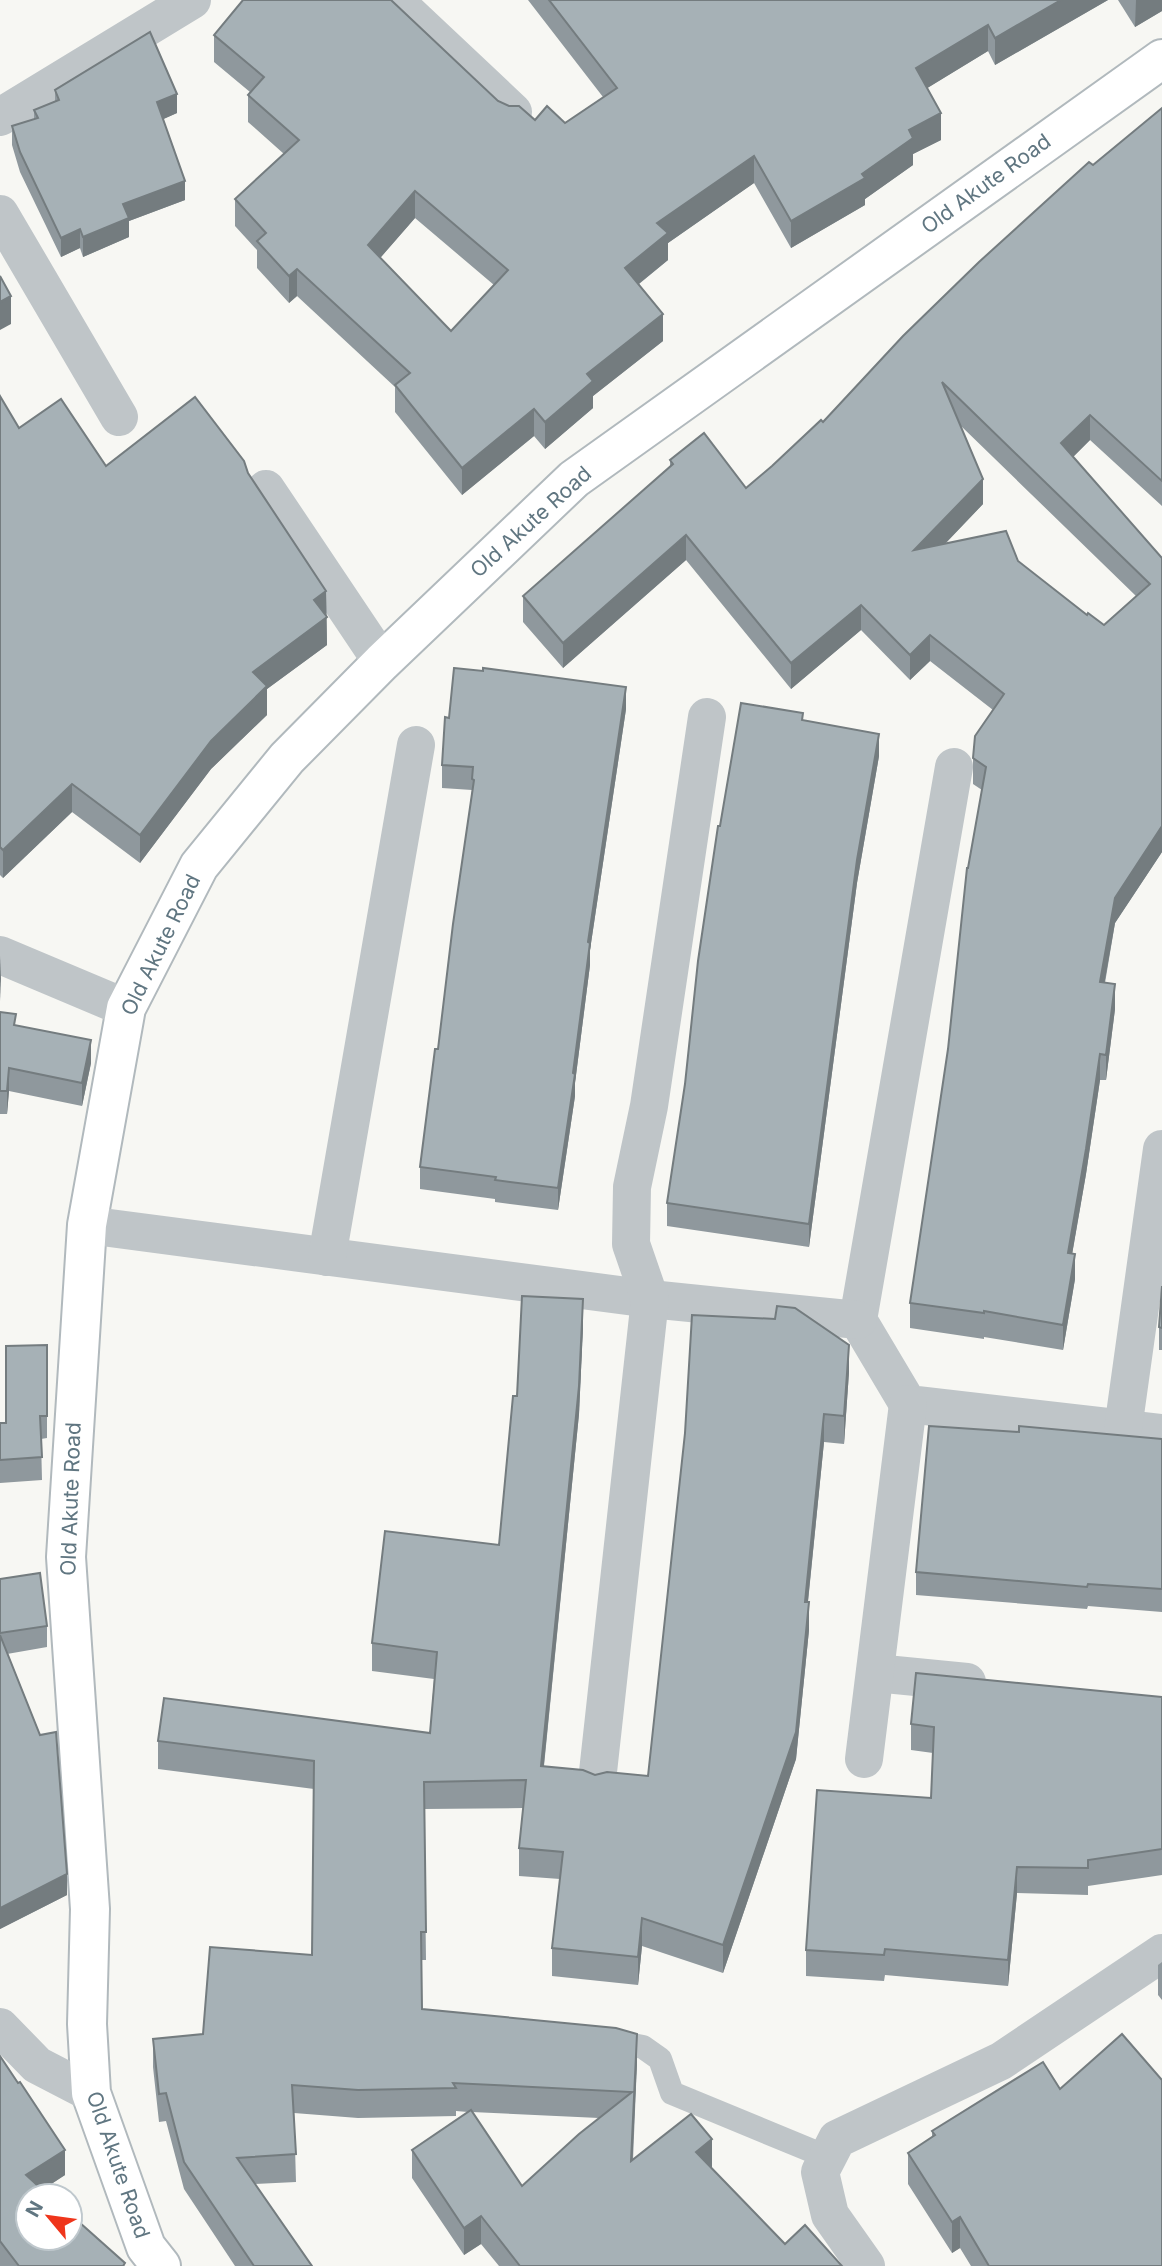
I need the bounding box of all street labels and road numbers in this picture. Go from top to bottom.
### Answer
street label: Old Akute Road [916,128,1055,239]
street label: Old Akute Road [465,461,596,582]
street label: Old Akute Road [116,870,205,1019]
street label: Old Akute Road [55,1422,86,1576]
street label: Old Akute Road [82,2088,155,2242]

